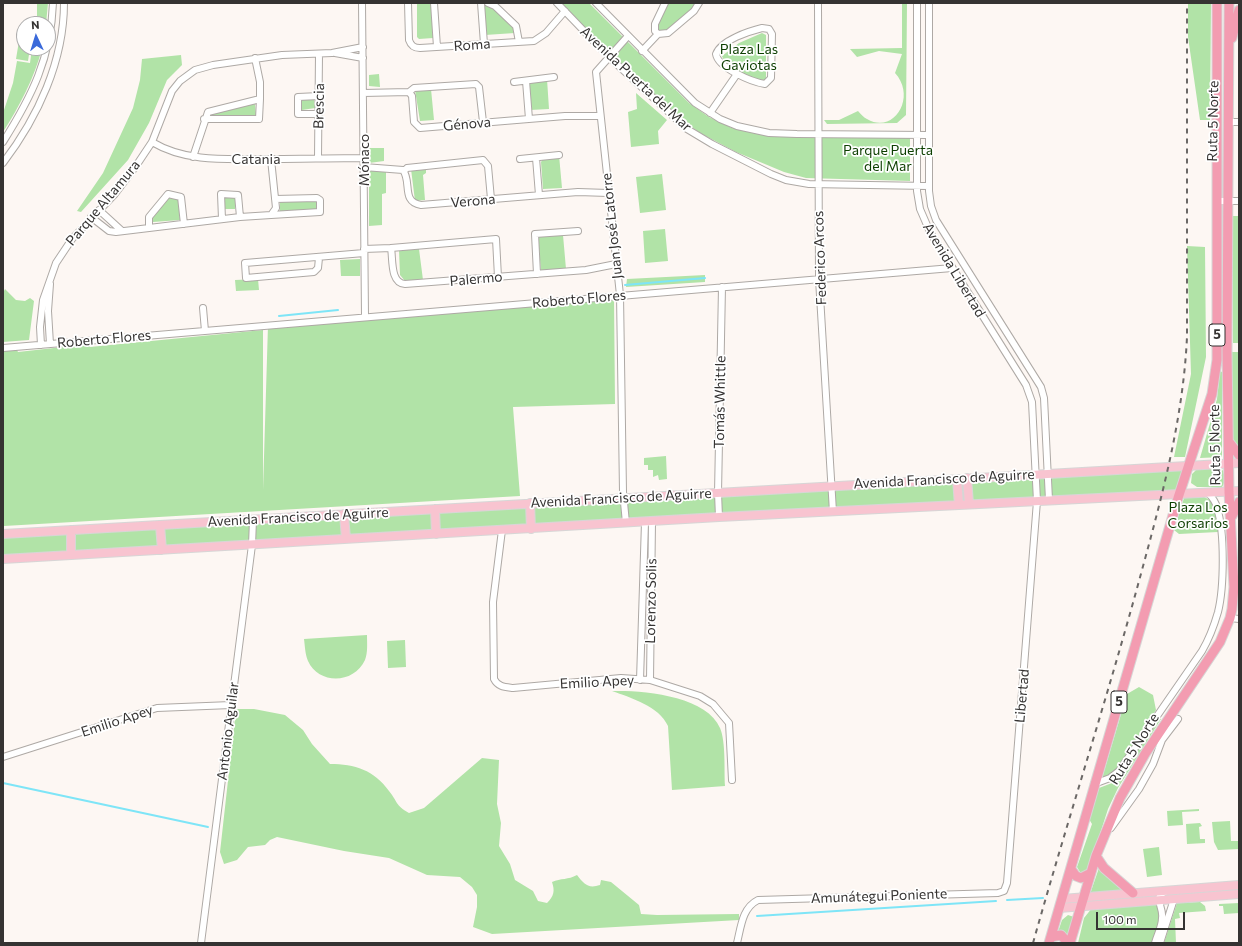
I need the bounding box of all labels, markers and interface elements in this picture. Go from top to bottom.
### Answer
north arrow [16,16,56,56]
text: N [31,18,40,31]
street label: Avenida Puerta del Mar [577,23,695,135]
street label: Roma [453,35,491,55]
park label: Plaza Las Gaviotas [720,41,778,74]
street label: Ruta 5 Norte [1204,80,1222,162]
street label: Brescia [310,83,328,129]
street label: Génova [442,114,492,134]
street label: Mónaco [356,134,372,186]
park label: Parque Puerta del Mar [843,142,933,174]
street label: Catania [232,151,280,167]
street label: Parque Altamura [62,157,144,249]
street label: Juan José Latorre [598,172,626,280]
street label: Verona [450,191,496,211]
street label: Federico Arcos [810,211,830,305]
street label: Avenida Libertad [919,220,989,320]
street label: Palermo [449,268,503,290]
street label: Roberto Flores [531,287,627,311]
road number: 5 [1209,324,1225,346]
street label: Roberto Flores [56,327,152,351]
street label: Tomás Whittle [711,355,729,449]
street label: Ruta 5 Norte [1206,404,1224,486]
street label: Avenida Francisco de Aguirre [853,466,1035,492]
street label: Avenida Francisco de Aguirre [530,485,712,511]
park label: Plaza Los Corsarios [1168,499,1228,532]
street label: Avenida Francisco de Aguirre [207,504,389,530]
street label: Lorenzo Solis [642,558,660,644]
street label: Libertad [1011,668,1033,724]
street label: Emilio Apey [559,672,635,692]
street label: Antonio Aguilar [214,681,242,781]
road number: 5 [1111,691,1127,713]
street label: Emilio Apey [79,701,155,741]
street label: Ruta 5 Norte [1105,710,1163,788]
street label: Amunátegui Poniente [810,885,948,907]
scale bar [1098,904,1187,930]
text: 100 m [1103,912,1137,926]

